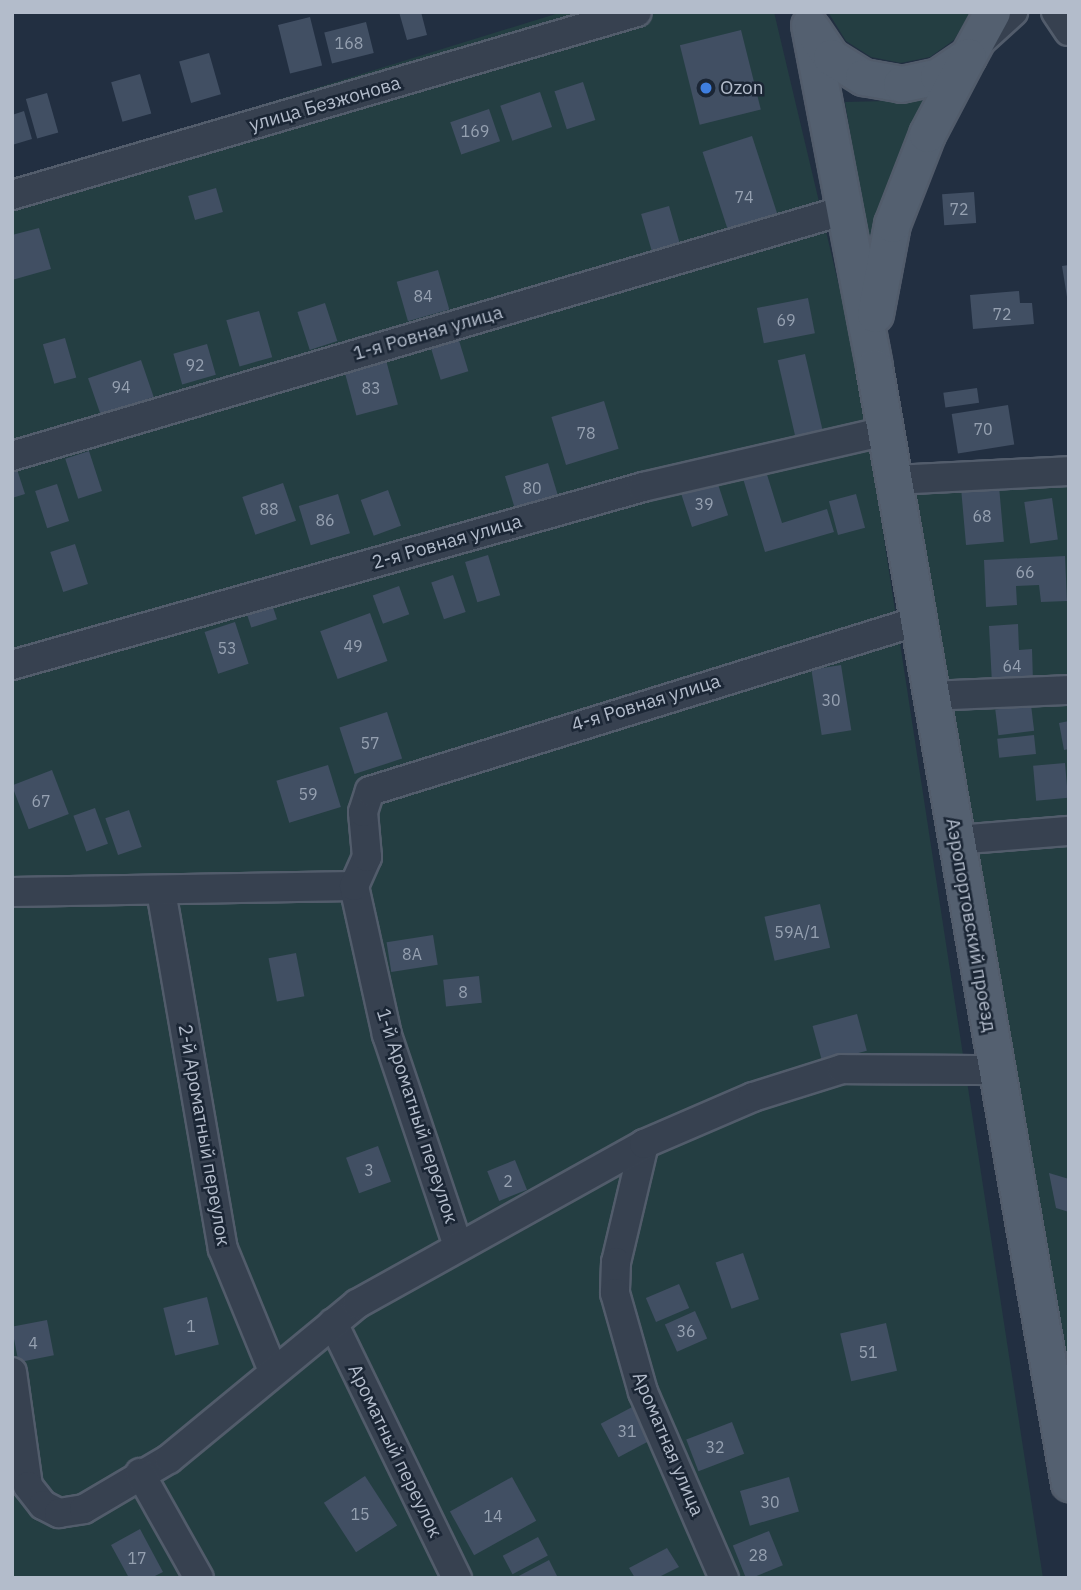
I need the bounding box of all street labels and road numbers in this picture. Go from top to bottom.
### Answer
street label: улица Безжонова [247,71,403,137]
street label: 1-я Ровная улица [351,301,505,365]
street label: 2-я Ровная улица [370,510,524,574]
street label: 4-я Ровная улица [569,669,723,737]
street label: Аэропортовский проезд [941,816,1001,1034]
street label: 1-й Ароматный переулок [371,1006,463,1226]
street label: 2-й Ароматный переулок [173,1022,235,1248]
street label: Ароматный переулок [343,1361,447,1541]
street label: Ароматная улица [627,1368,709,1520]

